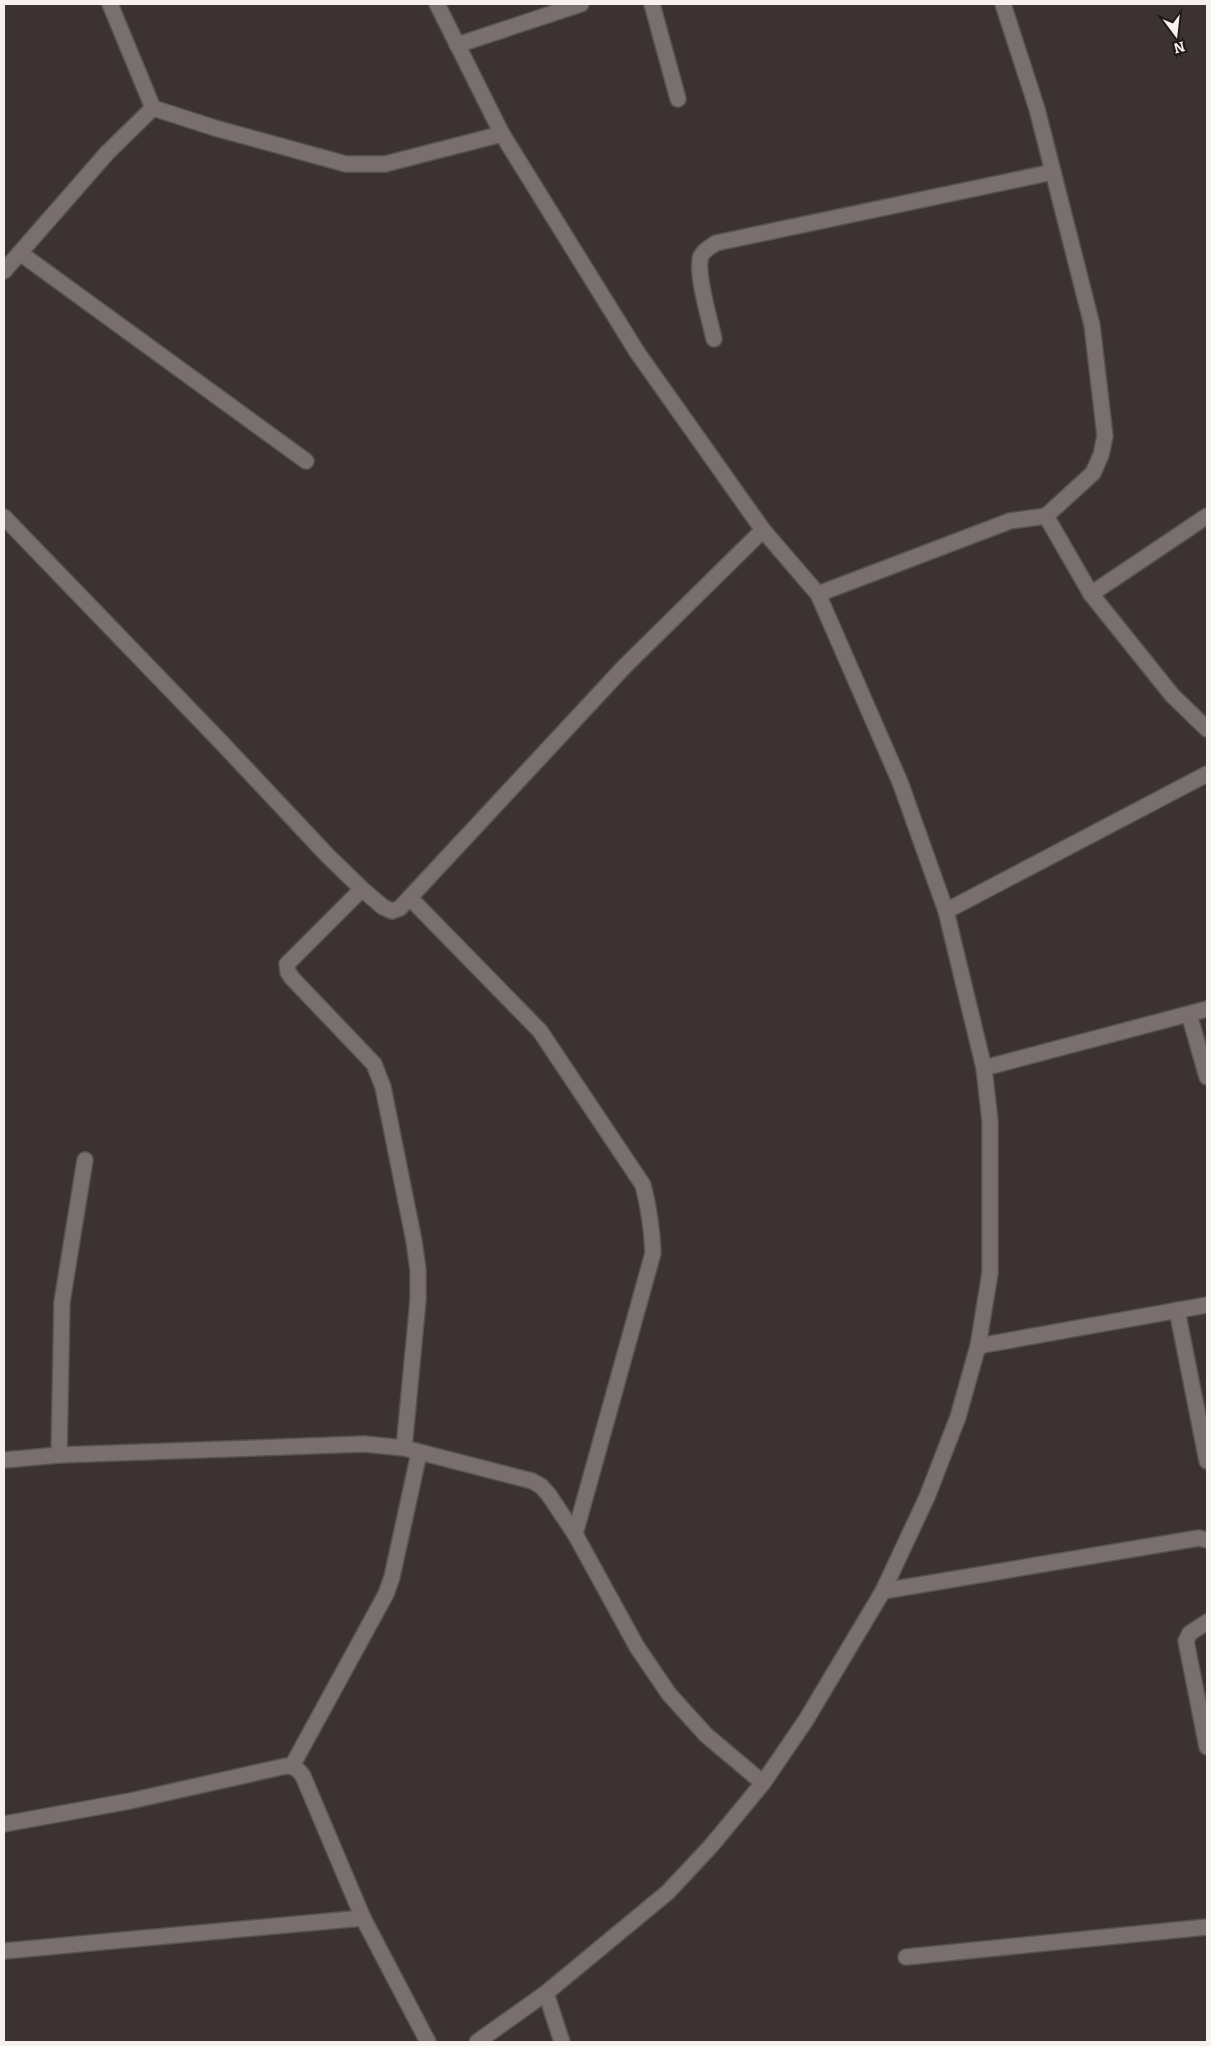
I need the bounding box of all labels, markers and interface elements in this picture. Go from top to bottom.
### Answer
north arrow [1151,10,1201,60]
text: N [1172,37,1187,57]

